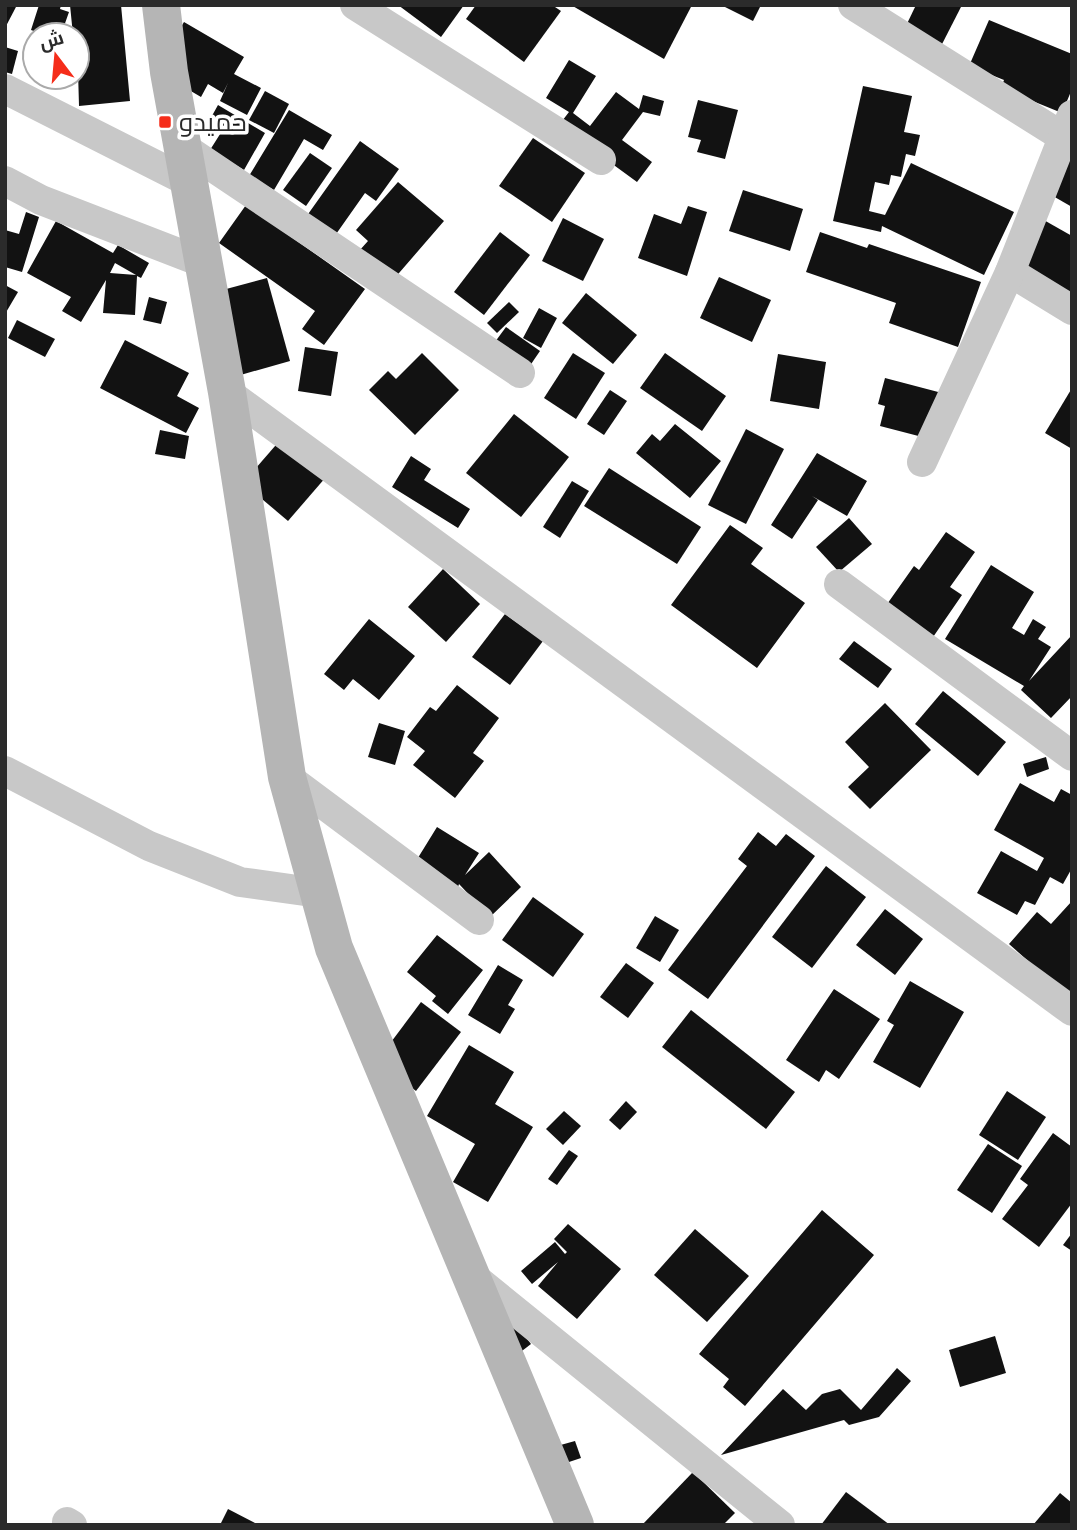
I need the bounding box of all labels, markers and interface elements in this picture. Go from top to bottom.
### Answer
north arrow [21,21,91,91]
text: ش [37,26,66,55]
place label: حميدو [179,106,247,138]
marker: حميدو [157,114,173,130]

